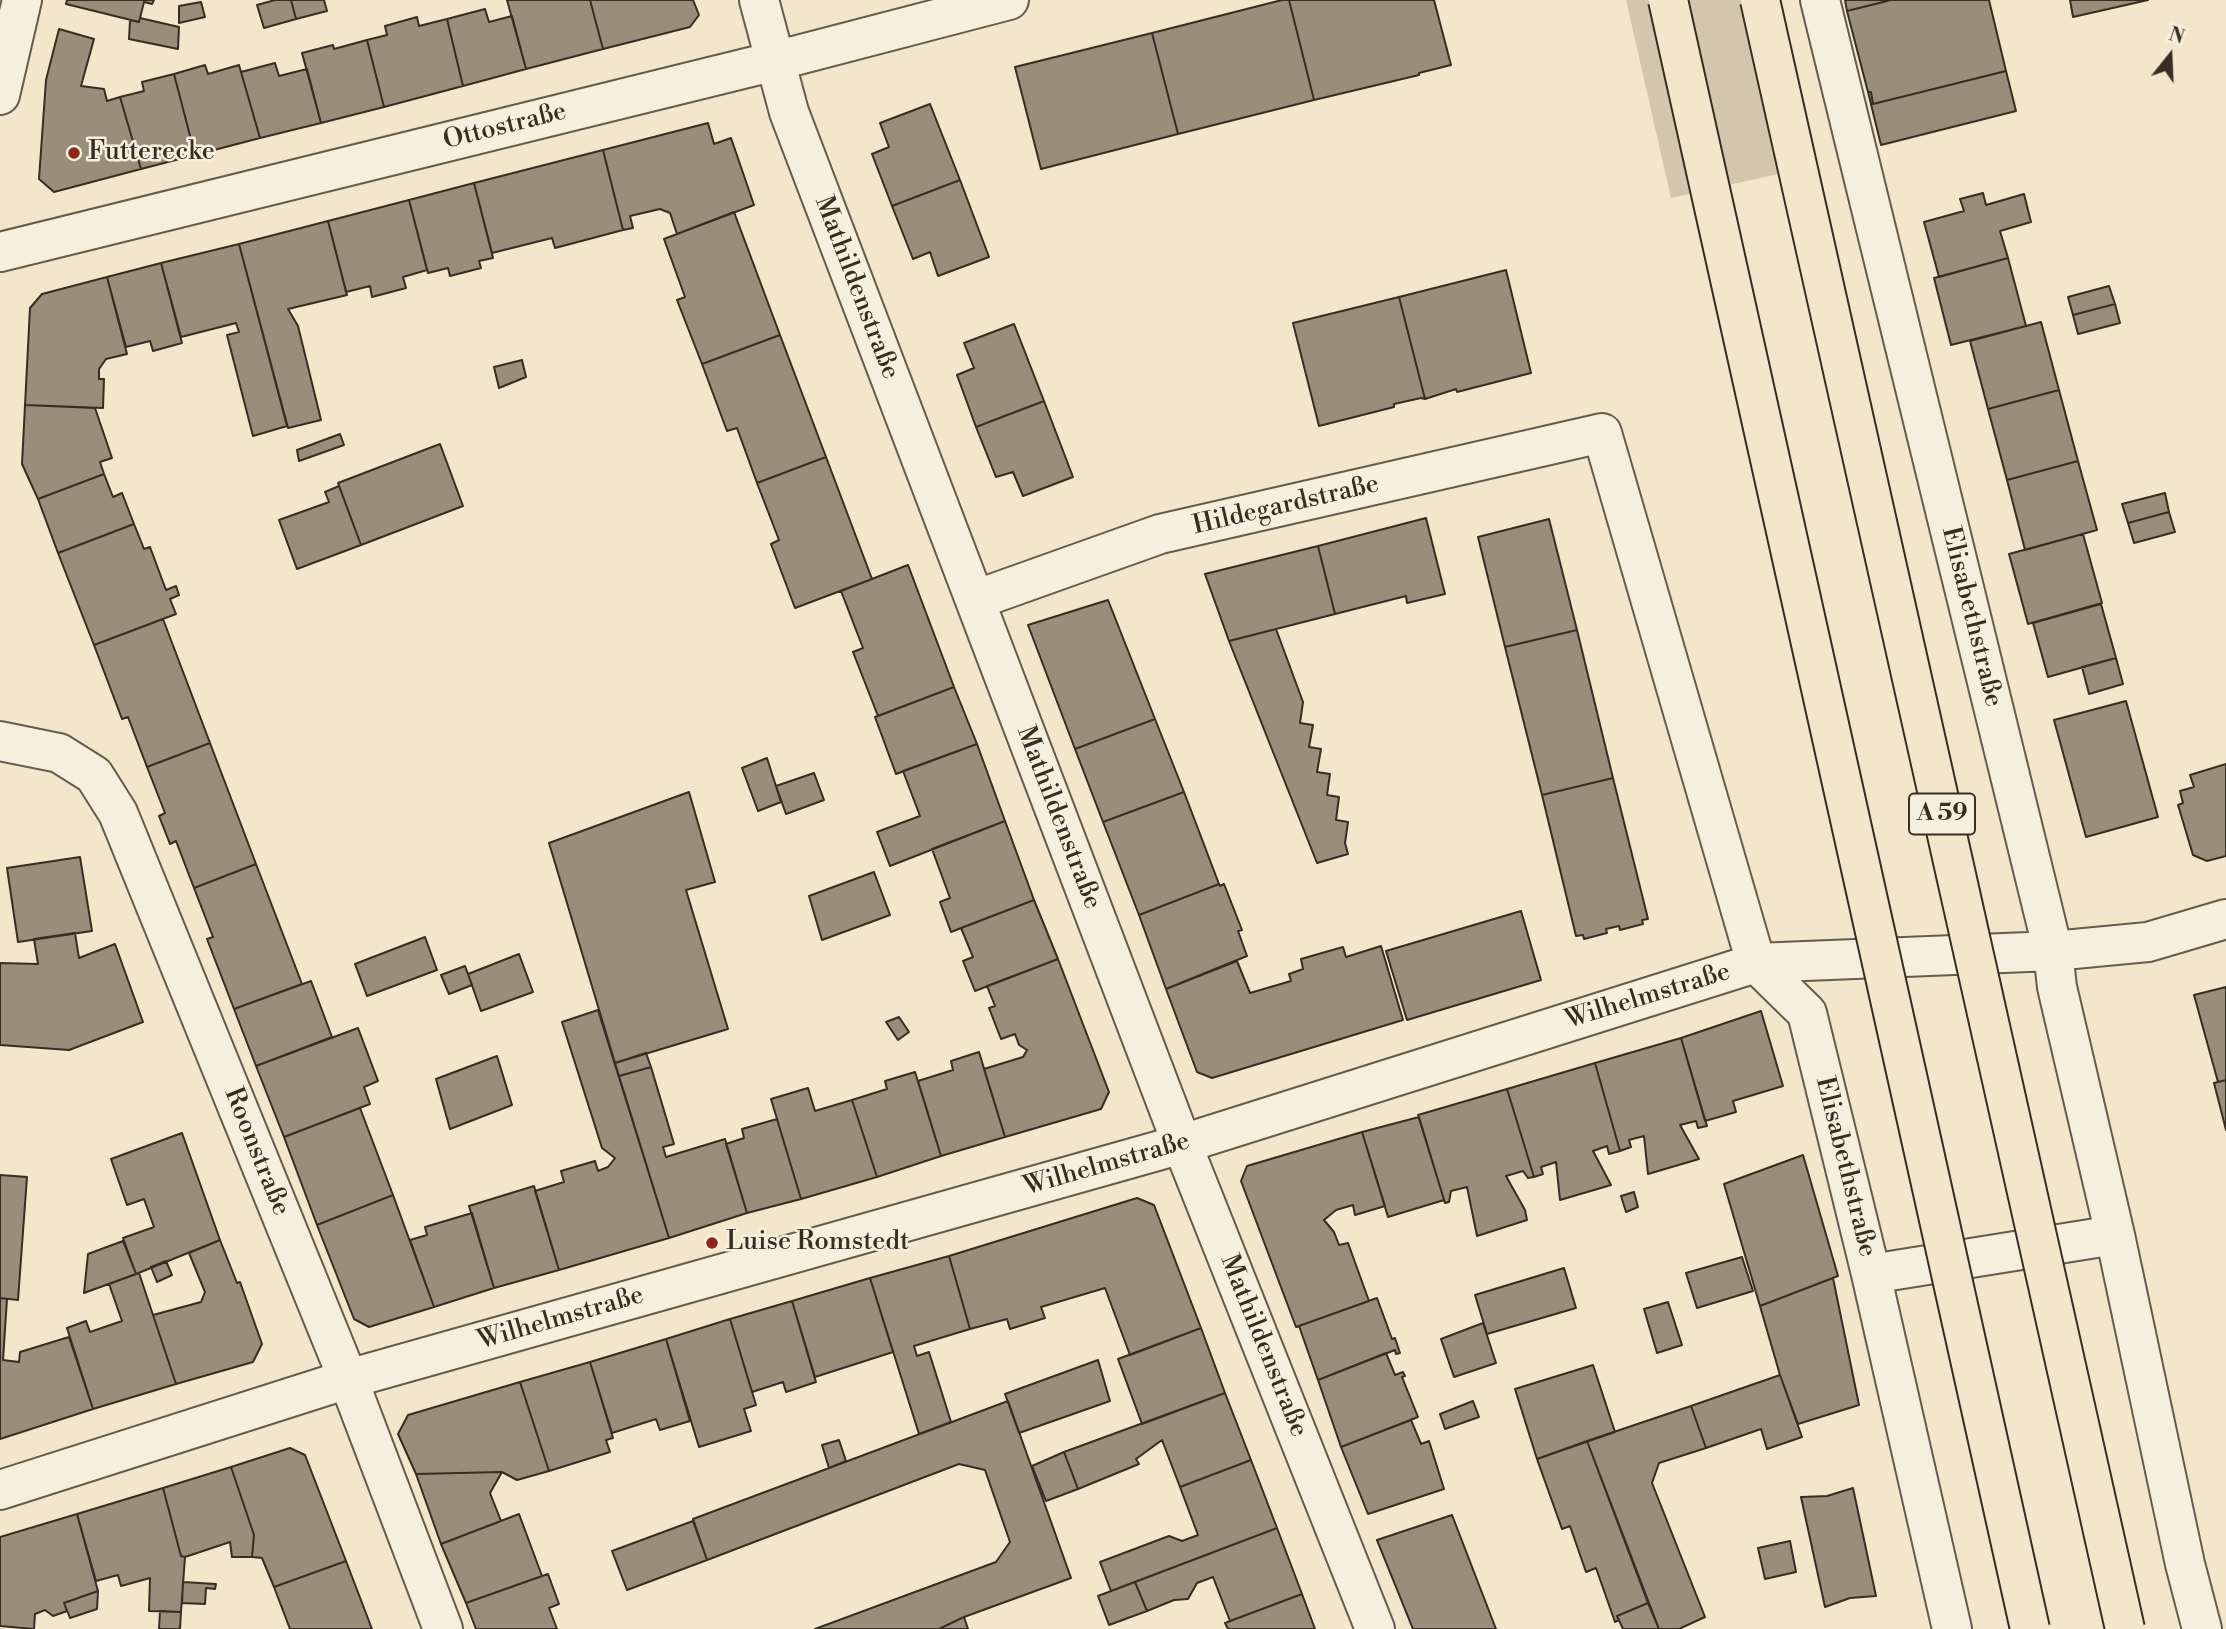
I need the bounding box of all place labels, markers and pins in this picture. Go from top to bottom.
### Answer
place label: Futterecke [88,137,215,169]
marker: Futterecke [66,145,82,161]
place label: Luise Romstedt [726,1227,909,1259]
marker: Luise Romstedt [704,1235,720,1251]

